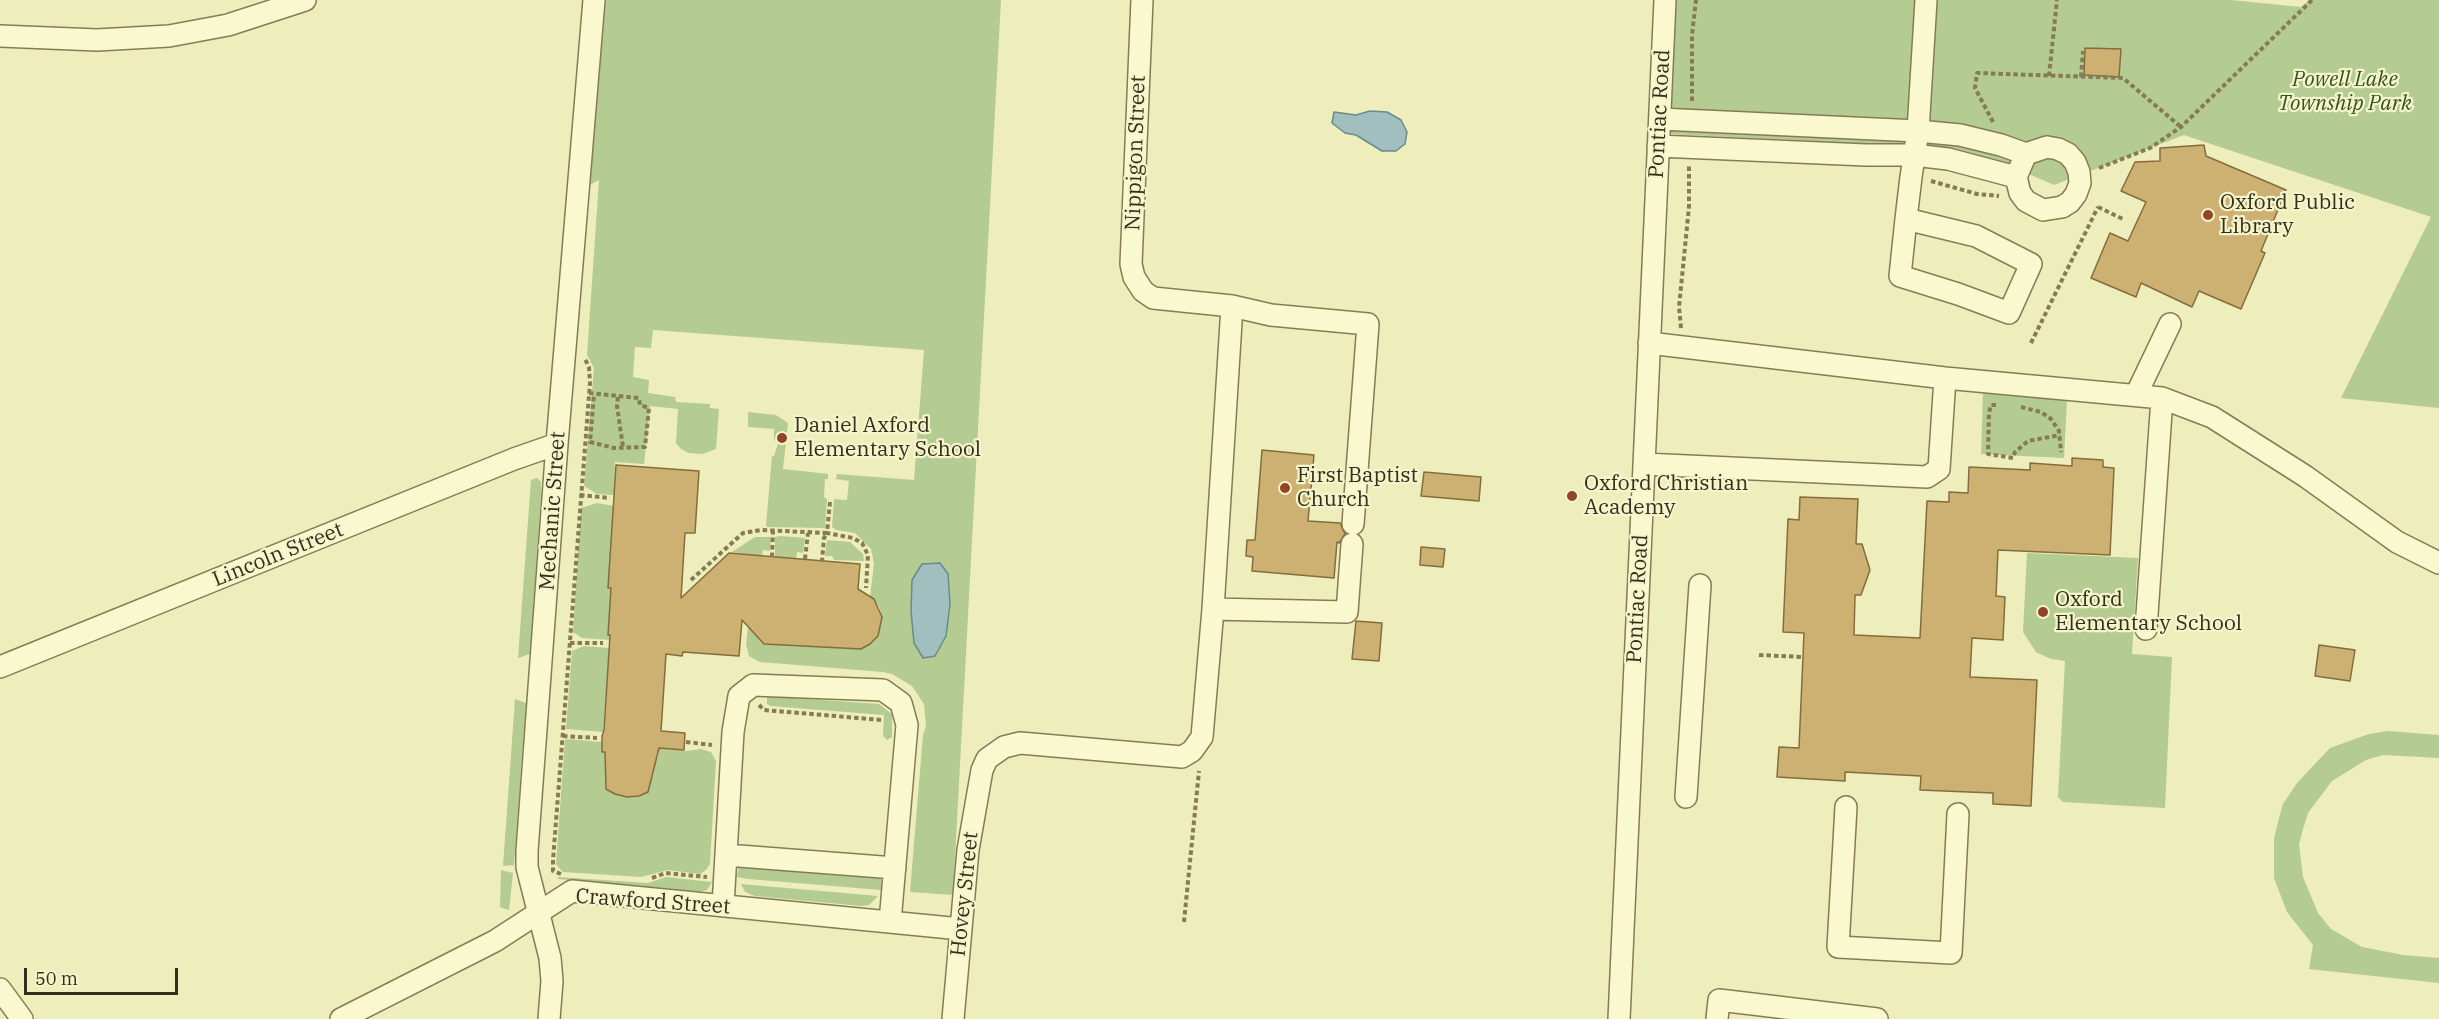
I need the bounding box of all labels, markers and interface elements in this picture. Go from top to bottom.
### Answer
street label: Pontiac Road [1644,49,1676,179]
park label: Powell Lake Township Park [2278,67,2412,117]
street label: Nippigon Street [1121,75,1151,231]
place label: Oxford Public Library [2220,190,2355,240]
marker: Oxford Public Library [2201,208,2215,222]
place label: Daniel Axford Elementary School [794,413,981,463]
street label: Mechanic Street [535,430,571,592]
marker: Daniel Axford Elementary School [775,431,789,445]
place label: First Baptist Church [1297,463,1418,513]
place label: Oxford Christian Academy [1584,471,1748,521]
marker: First Baptist Church [1278,481,1292,495]
marker: Oxford Christian Academy [1565,489,1579,503]
street label: Lincoln Street [209,517,347,593]
street label: Pontiac Road [1622,534,1654,664]
place label: Oxford Elementary School [2055,587,2242,637]
marker: Oxford Elementary School [2036,605,2050,619]
street label: Hovey Street [946,830,984,958]
street label: Crawford Street [575,884,731,920]
scale bar [27,956,182,994]
text: 50 m [35,967,78,990]

